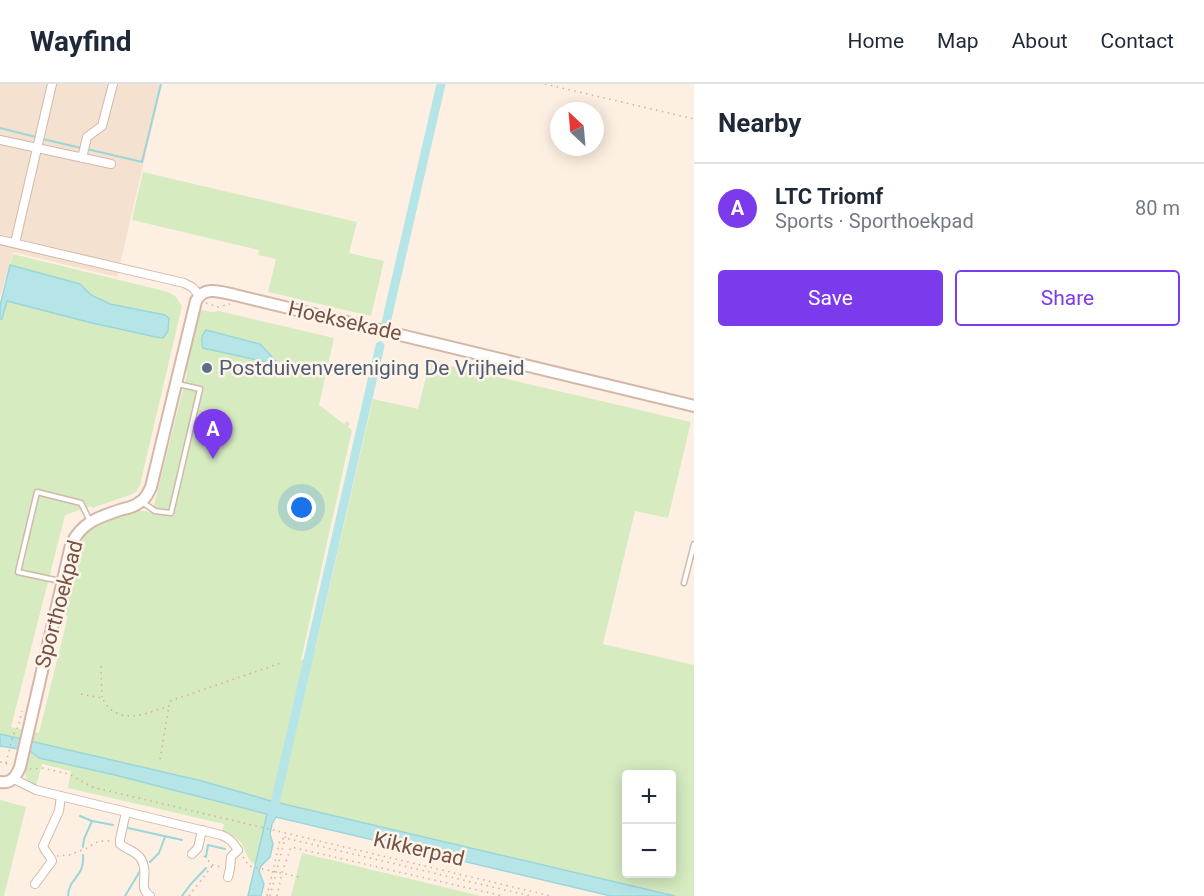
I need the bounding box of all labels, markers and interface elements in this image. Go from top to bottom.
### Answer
text: Wayfind [30,25,131,58]
text: Home [848,29,904,53]
text: Map [937,29,979,53]
text: About [1012,29,1068,53]
text: Contact [1101,29,1174,53]
north arrow [550,102,604,156]
text: Nearby [718,108,801,138]
text: LTC Triomf [775,184,883,209]
text: A [731,196,744,220]
text: 80 m [1135,196,1180,220]
text: Sports · Sporthoekpad [775,209,974,233]
button: Save [718,270,943,326]
button: Share [955,270,1180,326]
street label: Hoeksekade [286,296,404,346]
place label: Postduivenvereniging De Vrijheid [219,356,525,380]
marker: Postduivenvereniging De Vrijheid [200,361,214,375]
pin: A [194,410,232,459]
your location [287,493,316,522]
street label: Sporthoekpad [30,538,88,670]
map controls [622,770,676,878]
button: + [622,770,676,824]
button: − [622,824,676,878]
street label: Kikkerpad [371,827,467,871]

